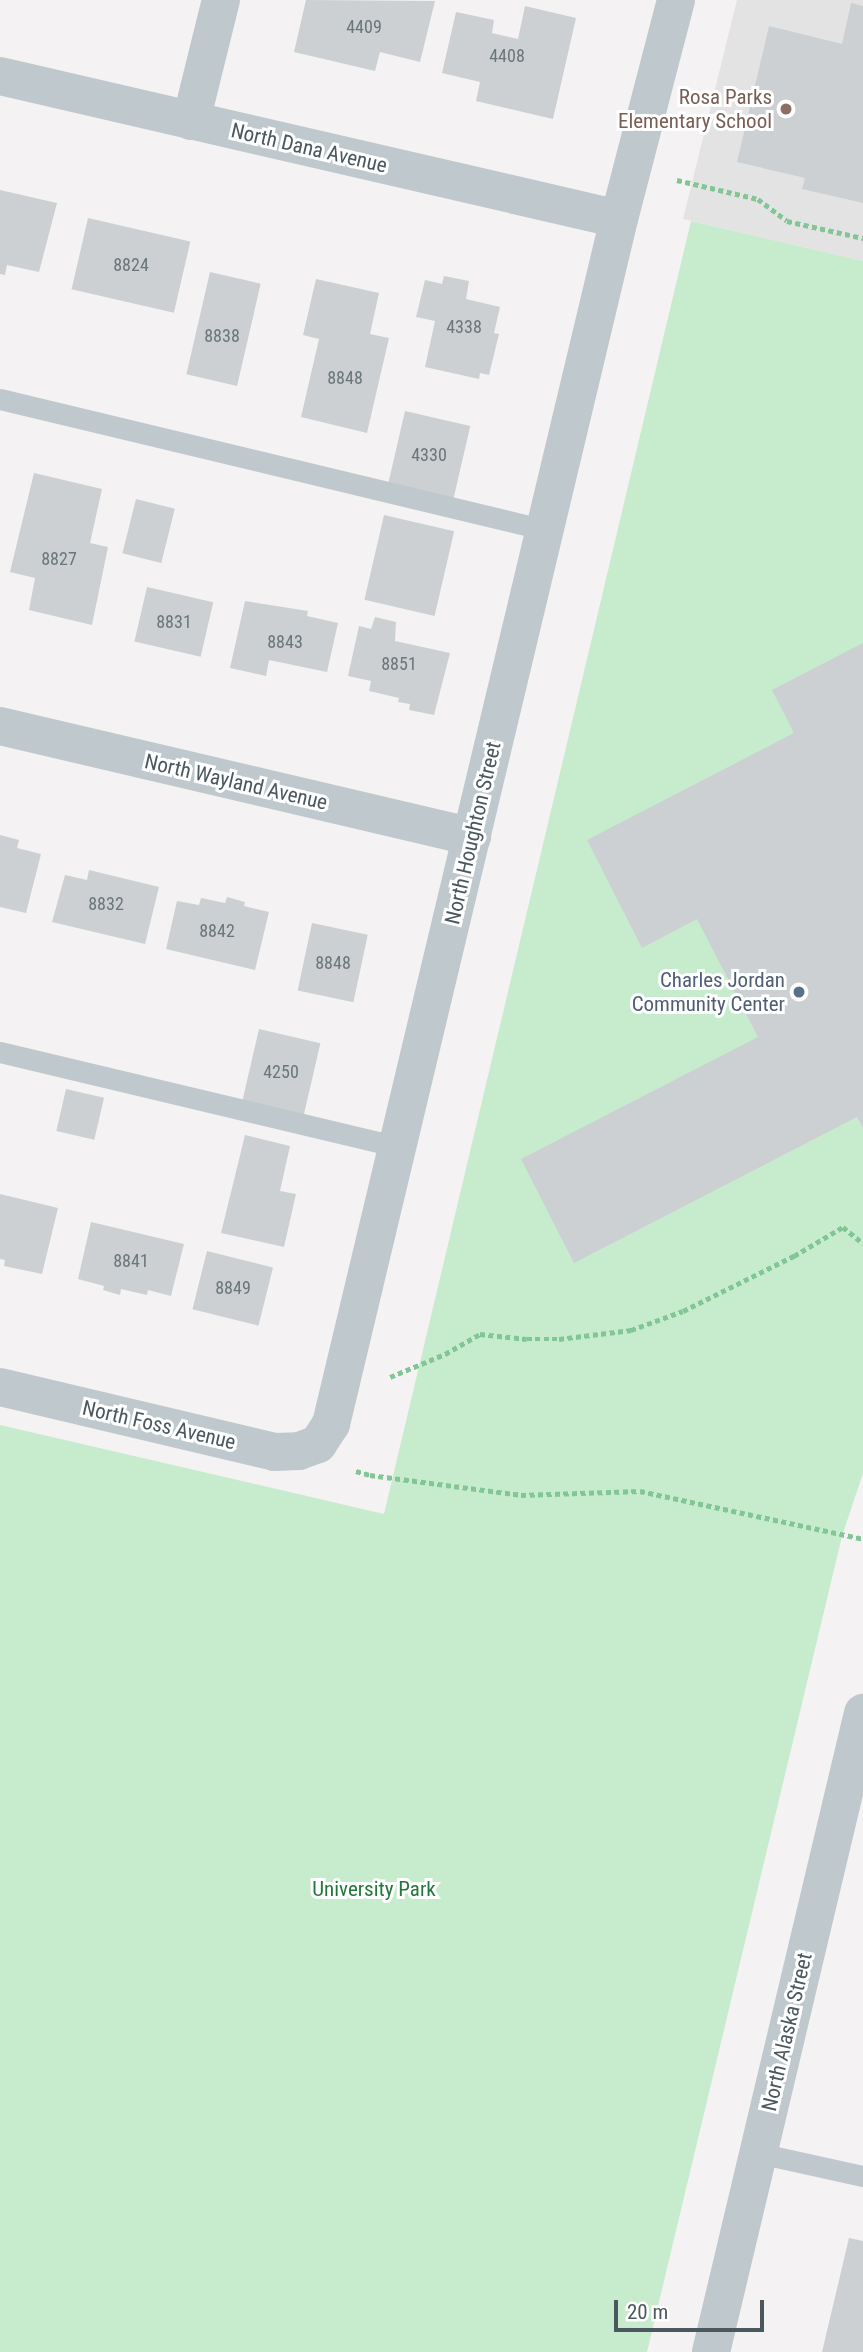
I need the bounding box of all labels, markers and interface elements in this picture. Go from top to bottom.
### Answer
house number: 4409 [346,16,382,38]
house number: 4408 [489,45,525,67]
place label: Rosa Parks Elementary School [618,84,772,134]
marker: Rosa Parks Elementary School [778,101,794,117]
street label: North Dana Avenue [229,118,389,178]
house number: 8824 [113,254,149,276]
house number: 4338 [446,316,482,338]
house number: 8838 [204,325,240,347]
house number: 8848 [327,367,363,389]
house number: 4330 [411,444,447,466]
house number: 8827 [41,548,77,570]
house number: 8831 [156,611,192,633]
house number: 8843 [267,631,303,653]
house number: 8851 [381,653,417,675]
street label: North Houghton Street [440,739,506,927]
street label: North Wayland Avenue [142,749,330,815]
house number: 8832 [88,893,124,915]
house number: 8842 [199,920,235,942]
house number: 8848 [315,952,351,974]
place label: Charles Jordan Community Center [632,967,785,1017]
marker: Charles Jordan Community Center [791,984,807,1000]
house number: 4250 [263,1061,299,1083]
house number: 8841 [113,1250,149,1272]
house number: 8849 [215,1277,251,1299]
street label: North Foss Avenue [80,1395,238,1455]
park label: University Park [312,1876,436,1902]
street label: North Alaska Street [757,1950,817,2114]
scale bar [618,2286,768,2330]
text: 20 m [627,2300,668,2324]

